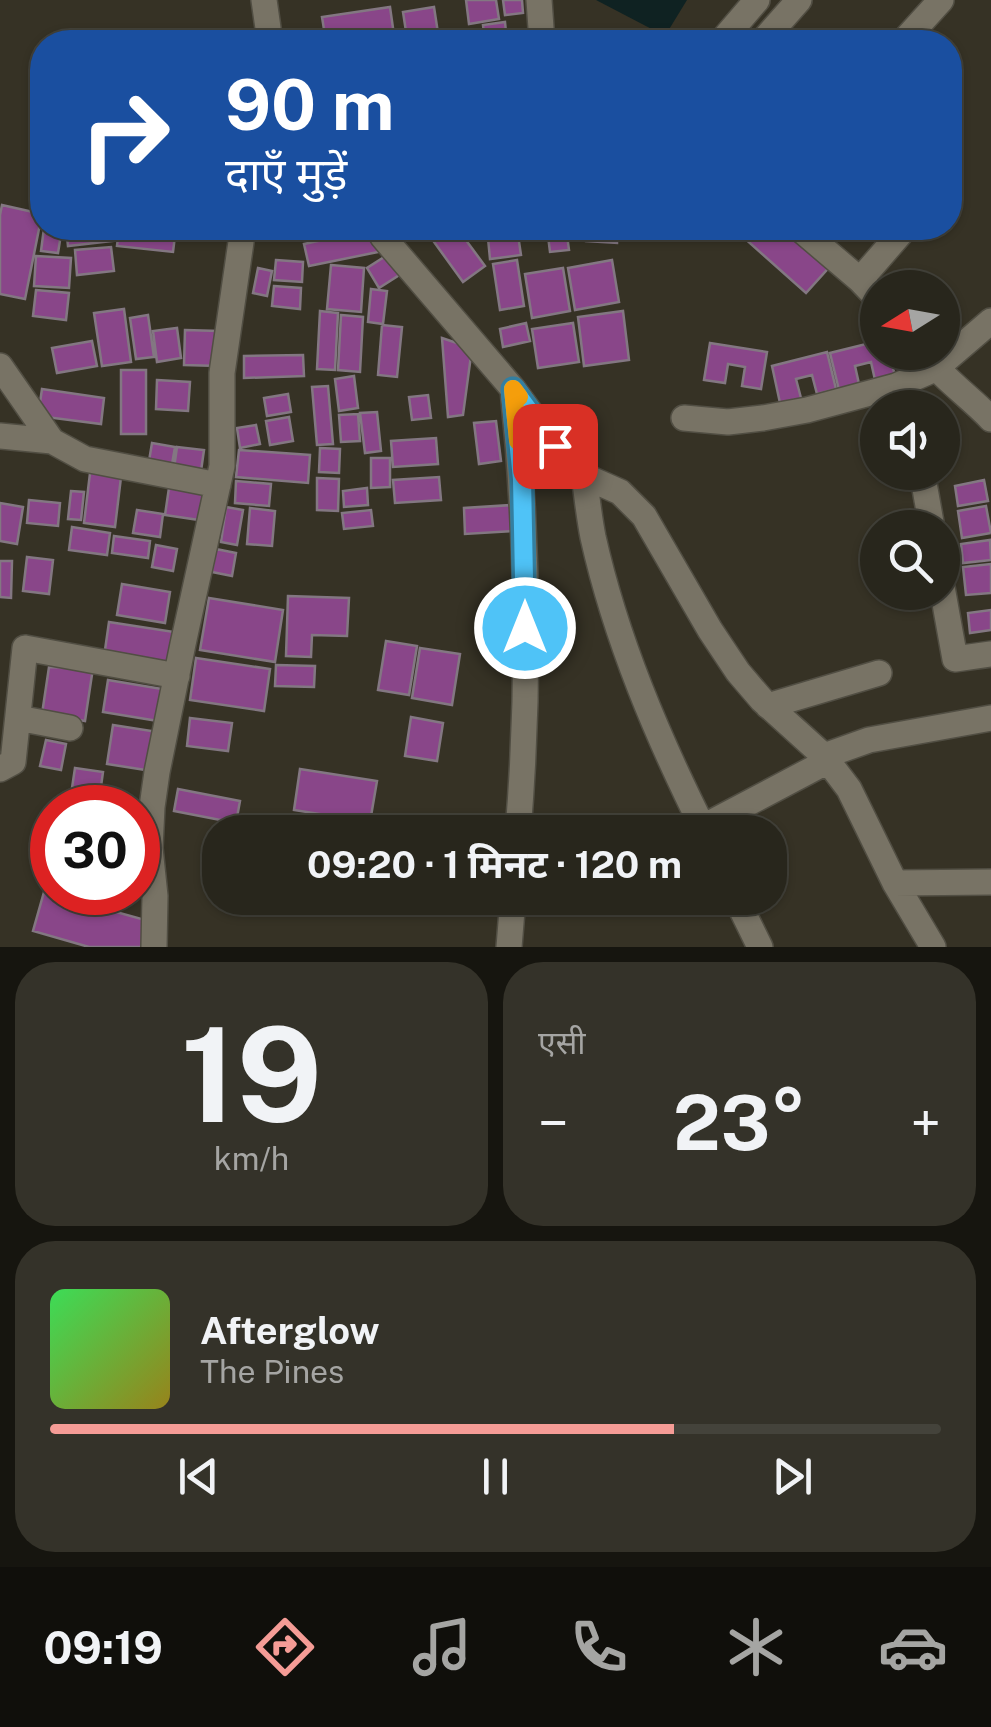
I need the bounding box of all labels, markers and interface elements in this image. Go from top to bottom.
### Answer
text: 90 m [225,63,395,146]
icon: right [60,70,190,200]
text: दाएँ मुड़ें [225,147,347,200]
north arrow [860,270,960,370]
map controls [860,270,960,610]
button: sound [860,390,960,490]
pin [513,404,598,489]
icon: arrive [528,419,583,474]
button: search [860,510,960,610]
position arrow [473,576,577,680]
speed limit sign: 30 [30,785,160,915]
text: 09:20 · 1 मिनट · 120 m [307,842,682,887]
text: 19 [181,999,322,1151]
text: एसी [538,1024,586,1061]
text: 23° [673,1079,806,1167]
text: − [538,1091,569,1155]
text: + [911,1091,941,1155]
text: km/h [214,1140,289,1177]
text: Afterglow [200,1308,380,1353]
text: The Pines [200,1353,344,1390]
icon: previous [171,1449,226,1504]
icon: pause [468,1449,523,1504]
icon: next [765,1449,820,1504]
icon: directions [250,1612,320,1682]
icon: music [407,1612,477,1682]
icon: phone [564,1612,634,1682]
icon: climate [721,1612,791,1682]
icon: car [878,1612,948,1682]
text: 09:19 [43,1621,163,1674]

